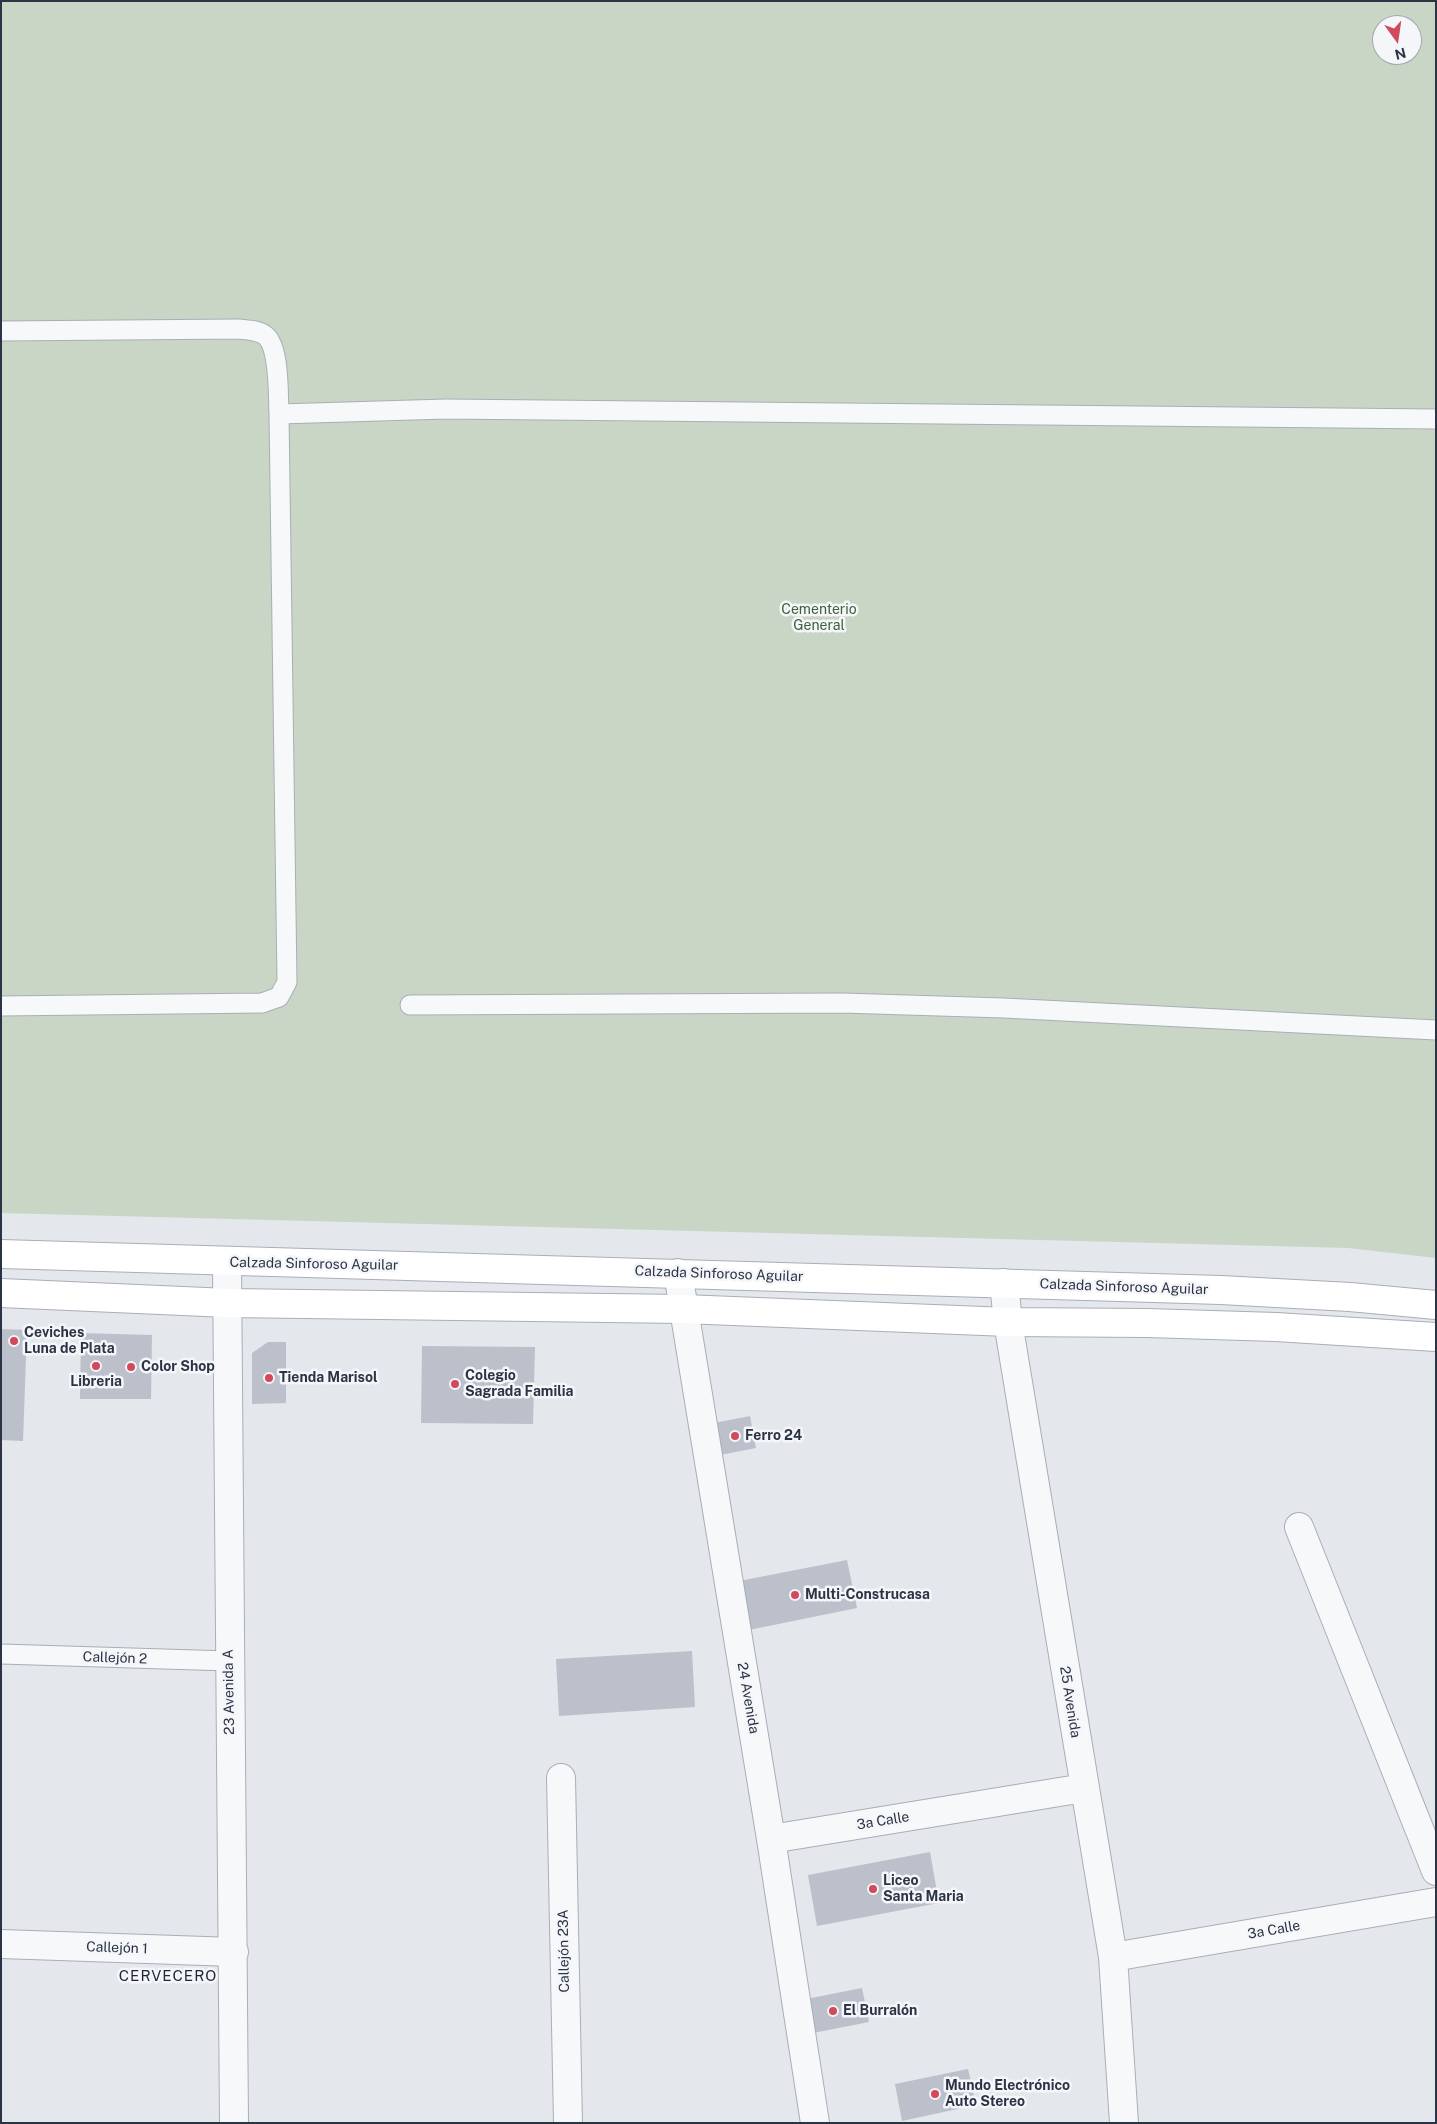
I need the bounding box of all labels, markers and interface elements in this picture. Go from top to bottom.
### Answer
north arrow [1372,15,1422,65]
text: N [1393,44,1408,63]
park label: Cementerio General [781,602,857,634]
street label: Calzada Sinforoso Aguilar [229,1254,399,1274]
street label: Calzada Sinforoso Aguilar [634,1263,804,1285]
street label: Calzada Sinforoso Aguilar [1039,1276,1209,1298]
place label: Ceviches Luna de Plata [24,1325,115,1358]
marker: Ceviches Luna de Plata [8,1335,20,1347]
place label: Color Shop [141,1359,215,1375]
marker: Libreria [90,1360,102,1372]
marker: Color Shop [125,1361,137,1373]
place label: Colegio Sagrada Familia [465,1368,573,1400]
place label: Tienda Marisol [279,1370,378,1386]
marker: Tienda Marisol [263,1372,275,1384]
place label: Libreria [70,1374,122,1390]
marker: Colegio Sagrada Familia [449,1378,461,1390]
place label: Ferro 24 [745,1428,802,1444]
marker: Ferro 24 [729,1430,741,1442]
place label: Multi-Construcasa [805,1587,930,1603]
marker: Multi-Construcasa [789,1589,801,1601]
street label: Callejón 2 [82,1648,148,1668]
street label: 23 Avenida A [220,1649,238,1735]
street label: 24 Avenida [733,1661,763,1735]
street label: 25 Avenida [1056,1665,1084,1739]
street label: 3a Calle [855,1809,911,1833]
place label: Liceo Santa Maria [883,1873,964,1905]
marker: Liceo Santa Maria [867,1883,879,1895]
street label: Callejón 23A [555,1909,573,1993]
street label: 3a Calle [1246,1917,1302,1943]
street label: Callejón 1 [86,1939,148,1957]
district label: CERVECERO [118,1967,218,1985]
place label: El Burralón [843,2003,917,2019]
marker: El Burralón [827,2005,839,2017]
place label: Mundo Electrónico Auto Stereo [945,2078,1070,2110]
marker: Mundo Electrónico Auto Stereo [929,2088,941,2100]

